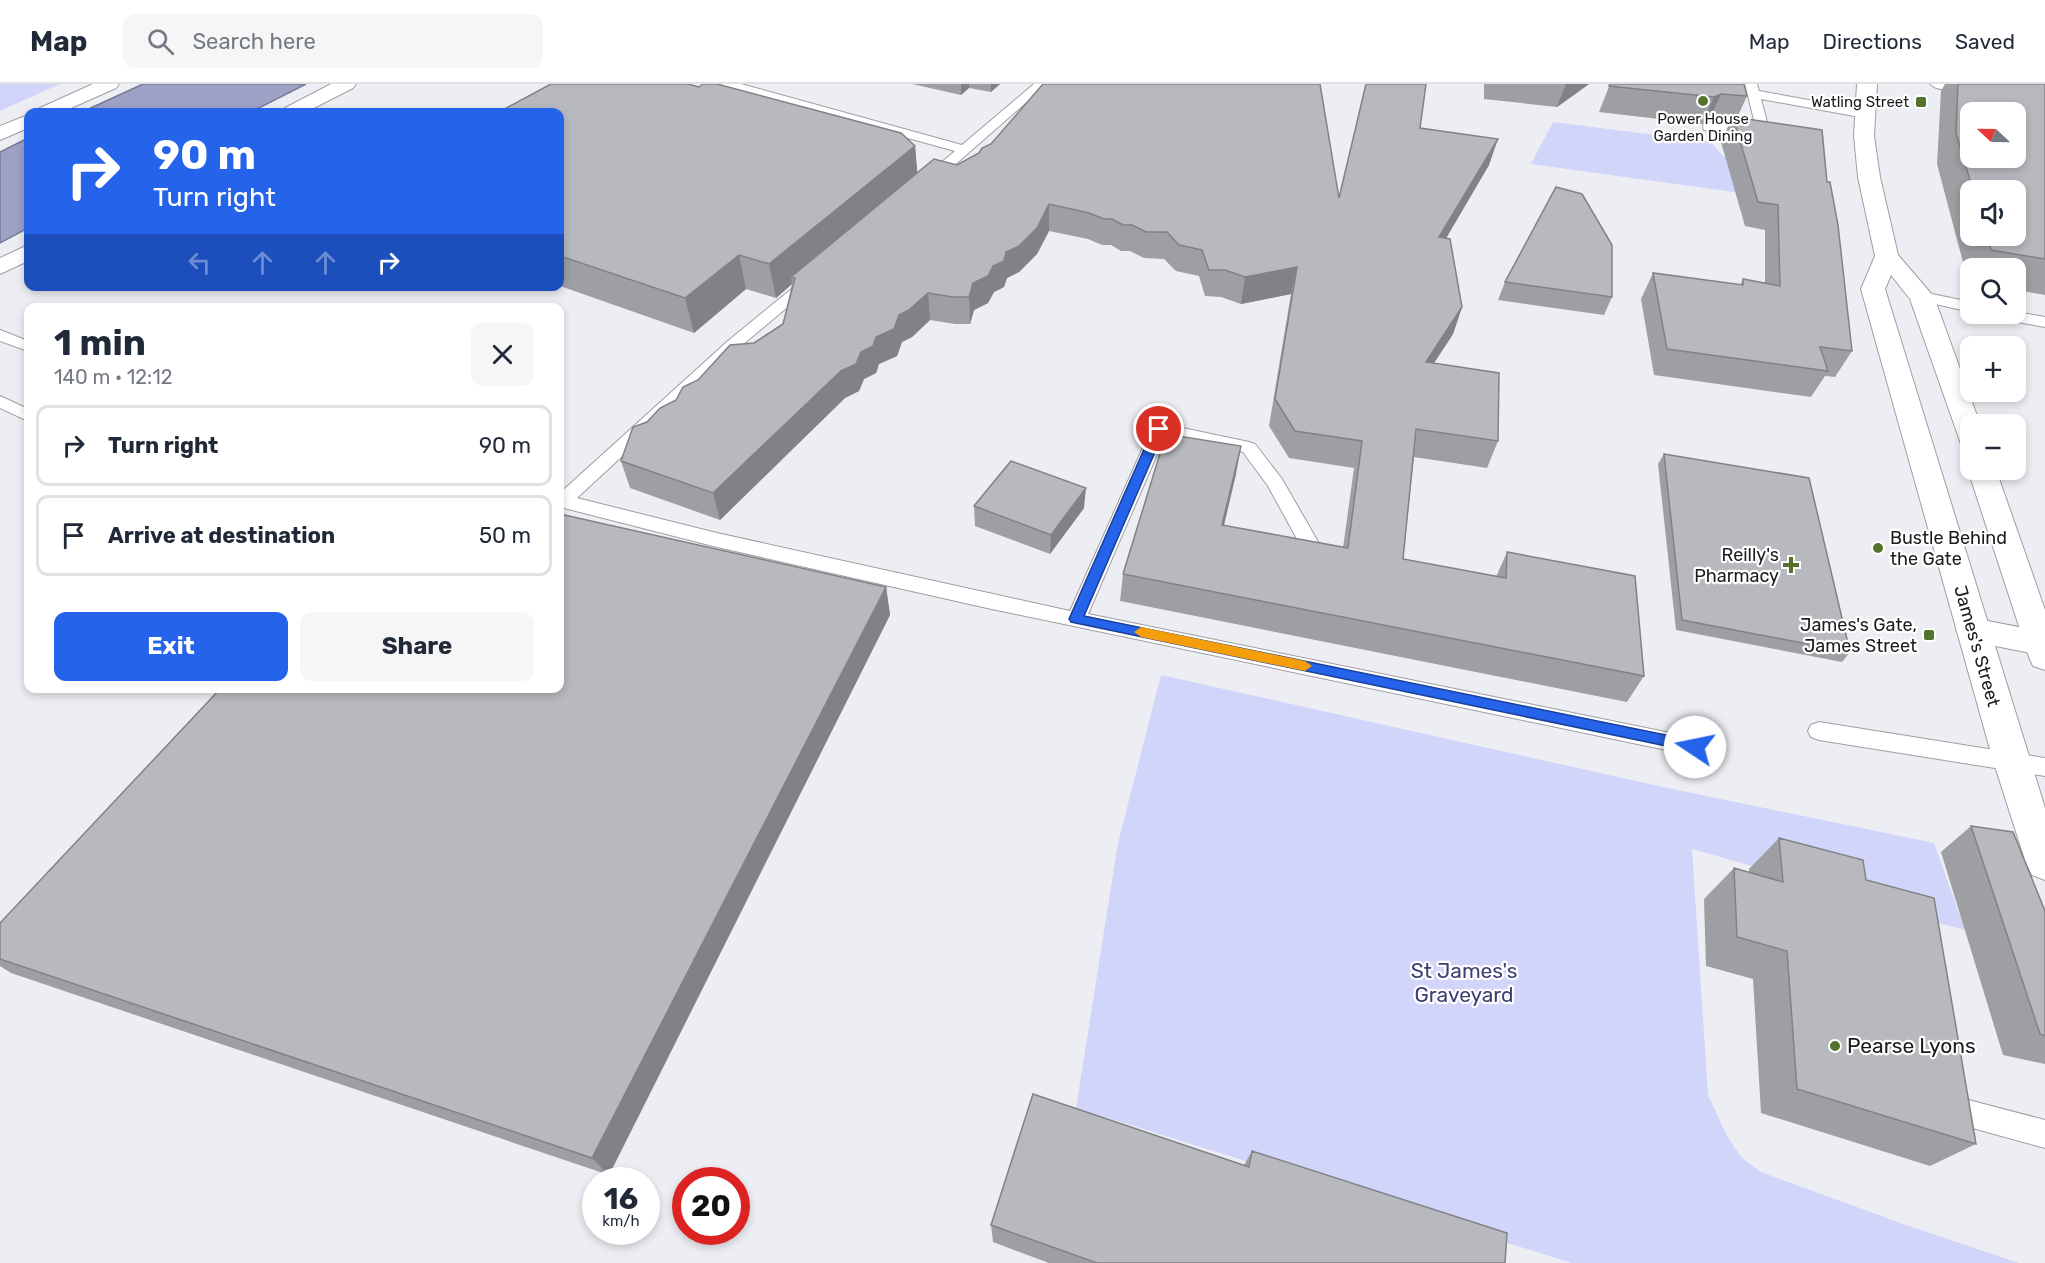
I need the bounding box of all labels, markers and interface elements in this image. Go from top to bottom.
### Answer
search box [123,14,543,68]
text: Map [30,25,87,58]
icon: search [144,25,177,58]
text: Search here [192,28,316,55]
text: Map [1749,29,1790,54]
text: Directions [1823,29,1922,54]
text: Saved [1955,29,2015,54]
place label: Watling Street [1811,93,1909,111]
marker: Power House Garden Dining [1696,94,1710,108]
marker: Watling Street [1914,95,1928,109]
north arrow [1960,102,2026,168]
map controls [1960,102,2026,480]
place label: Power House Garden Dining [1654,110,1752,145]
text: 90 m [153,130,256,180]
icon: right [54,132,132,210]
button: sound [1960,180,2026,246]
text: Turn right [153,181,276,213]
icon: left [183,246,216,279]
icon: ahead [246,246,279,279]
icon: ahead [309,246,342,279]
icon: right [372,246,405,279]
button: search [1960,258,2026,324]
text: 1 min [54,321,146,364]
button: close [471,323,534,386]
button: + [1960,336,2026,402]
text: 140 m · 12:12 [54,365,172,389]
pin [1133,403,1184,454]
icon: arrive [1142,412,1175,445]
button: − [1960,414,2026,480]
icon: right [57,429,90,462]
text: Turn right [108,432,218,459]
text: 90 m [479,432,531,459]
icon: arrive [57,519,90,552]
text: Arrive at destination [108,522,335,549]
text: 50 m [479,522,531,549]
place label: Bustle Behind the Gate [1890,527,2007,570]
marker: Bustle Behind the Gate [1871,541,1885,555]
place label: Reilly's Pharmacy [1694,544,1779,587]
marker: Reilly's Pharmacy [1784,558,1798,572]
street label: James's Street [1949,583,2005,709]
button: Exit [54,612,288,681]
button: Share [300,612,534,681]
place label: James's Gate, James Street [1800,614,1917,657]
marker: James's Gate, James Street [1922,628,1936,642]
position arrow [1663,715,1727,779]
park label: St James's Graveyard [1411,958,1517,1007]
place label: Pearse Lyons [1847,1033,1976,1058]
marker: Pearse Lyons [1828,1039,1842,1053]
speed limit sign: 20 [672,1167,750,1245]
text: 16 [604,1181,638,1217]
text: km/h [602,1212,640,1230]

